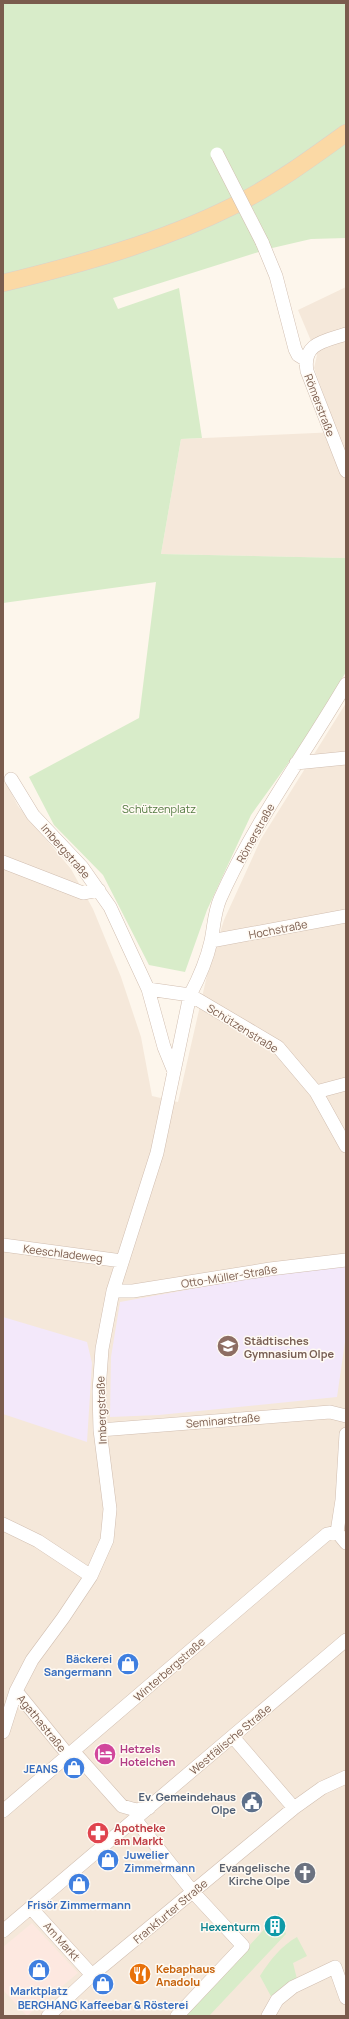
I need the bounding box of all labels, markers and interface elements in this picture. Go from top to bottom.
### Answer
street label: Römerstraße [301,372,339,439]
street label: Römerstraße [232,800,278,865]
park label: Schützenplatz [122,801,196,816]
street label: Imbergstraße [38,820,94,882]
street label: Hochstraße [247,916,309,942]
street label: Schützenstraße [204,1000,282,1056]
street label: Keeschladeweg [22,1241,104,1265]
street label: Otto-Müller-Straße [180,1261,279,1291]
school or university icon: Städtisches Gymnasium Olpe [215,1333,241,1359]
place label: Städtisches Gymnasium Olpe [244,1333,334,1361]
street label: Imbergstraße [92,1375,110,1444]
street label: Seminarstraße [185,1409,261,1431]
street label: Winterbergstraße [130,1633,208,1704]
place label: Bäckerei Sangermann [44,1651,112,1679]
shop icon: Bäckerei Sangermann [115,1651,141,1677]
street label: Agathastraße [14,1691,70,1755]
street label: Westfälische Straße [186,1700,274,1778]
hotel icon: Hetzels Hotelchen [92,1741,118,1767]
place label: Hetzels Hotelchen [120,1741,176,1769]
shop icon: JEANS [61,1755,87,1781]
place label: JEANS [24,1761,58,1776]
place label: Ev. Gemeindehaus Olpe [139,1789,236,1817]
public building icon: Ev. Gemeindehaus Olpe [239,1789,265,1815]
pharmacy icon: Apotheke am Markt [85,1820,111,1846]
place label: Apotheke am Markt [114,1820,166,1848]
shop icon: Juwelier Zimmermann [95,1847,121,1873]
place label: Juwelier Zimmermann [124,1847,195,1875]
place label: Evangelische Kirche Olpe [219,1860,290,1888]
church icon: Evangelische Kirche Olpe [292,1860,318,1886]
shop icon: Frisör Zimmermann [66,1871,92,1897]
street label: Frankfurter Straße [130,1875,211,1947]
place label: Frisör Zimmermann [27,1897,131,1912]
building icon: Hexenturm [262,1913,288,1939]
street label: Am Markt [40,1918,84,1964]
place label: Hexenturm [201,1919,260,1934]
shop icon: Marktplatz [26,1957,52,1983]
restaurant icon: Kebaphaus Anadolu [127,1961,153,1987]
place label: Kebaphaus Anadolu [156,1961,215,1989]
shop icon: BERGHANG Kaffeebar & Rösterei [90,1971,116,1997]
place label: Marktplatz [10,1983,68,1998]
place label: BERGHANG Kaffeebar & Rösterei [18,1997,188,2012]

